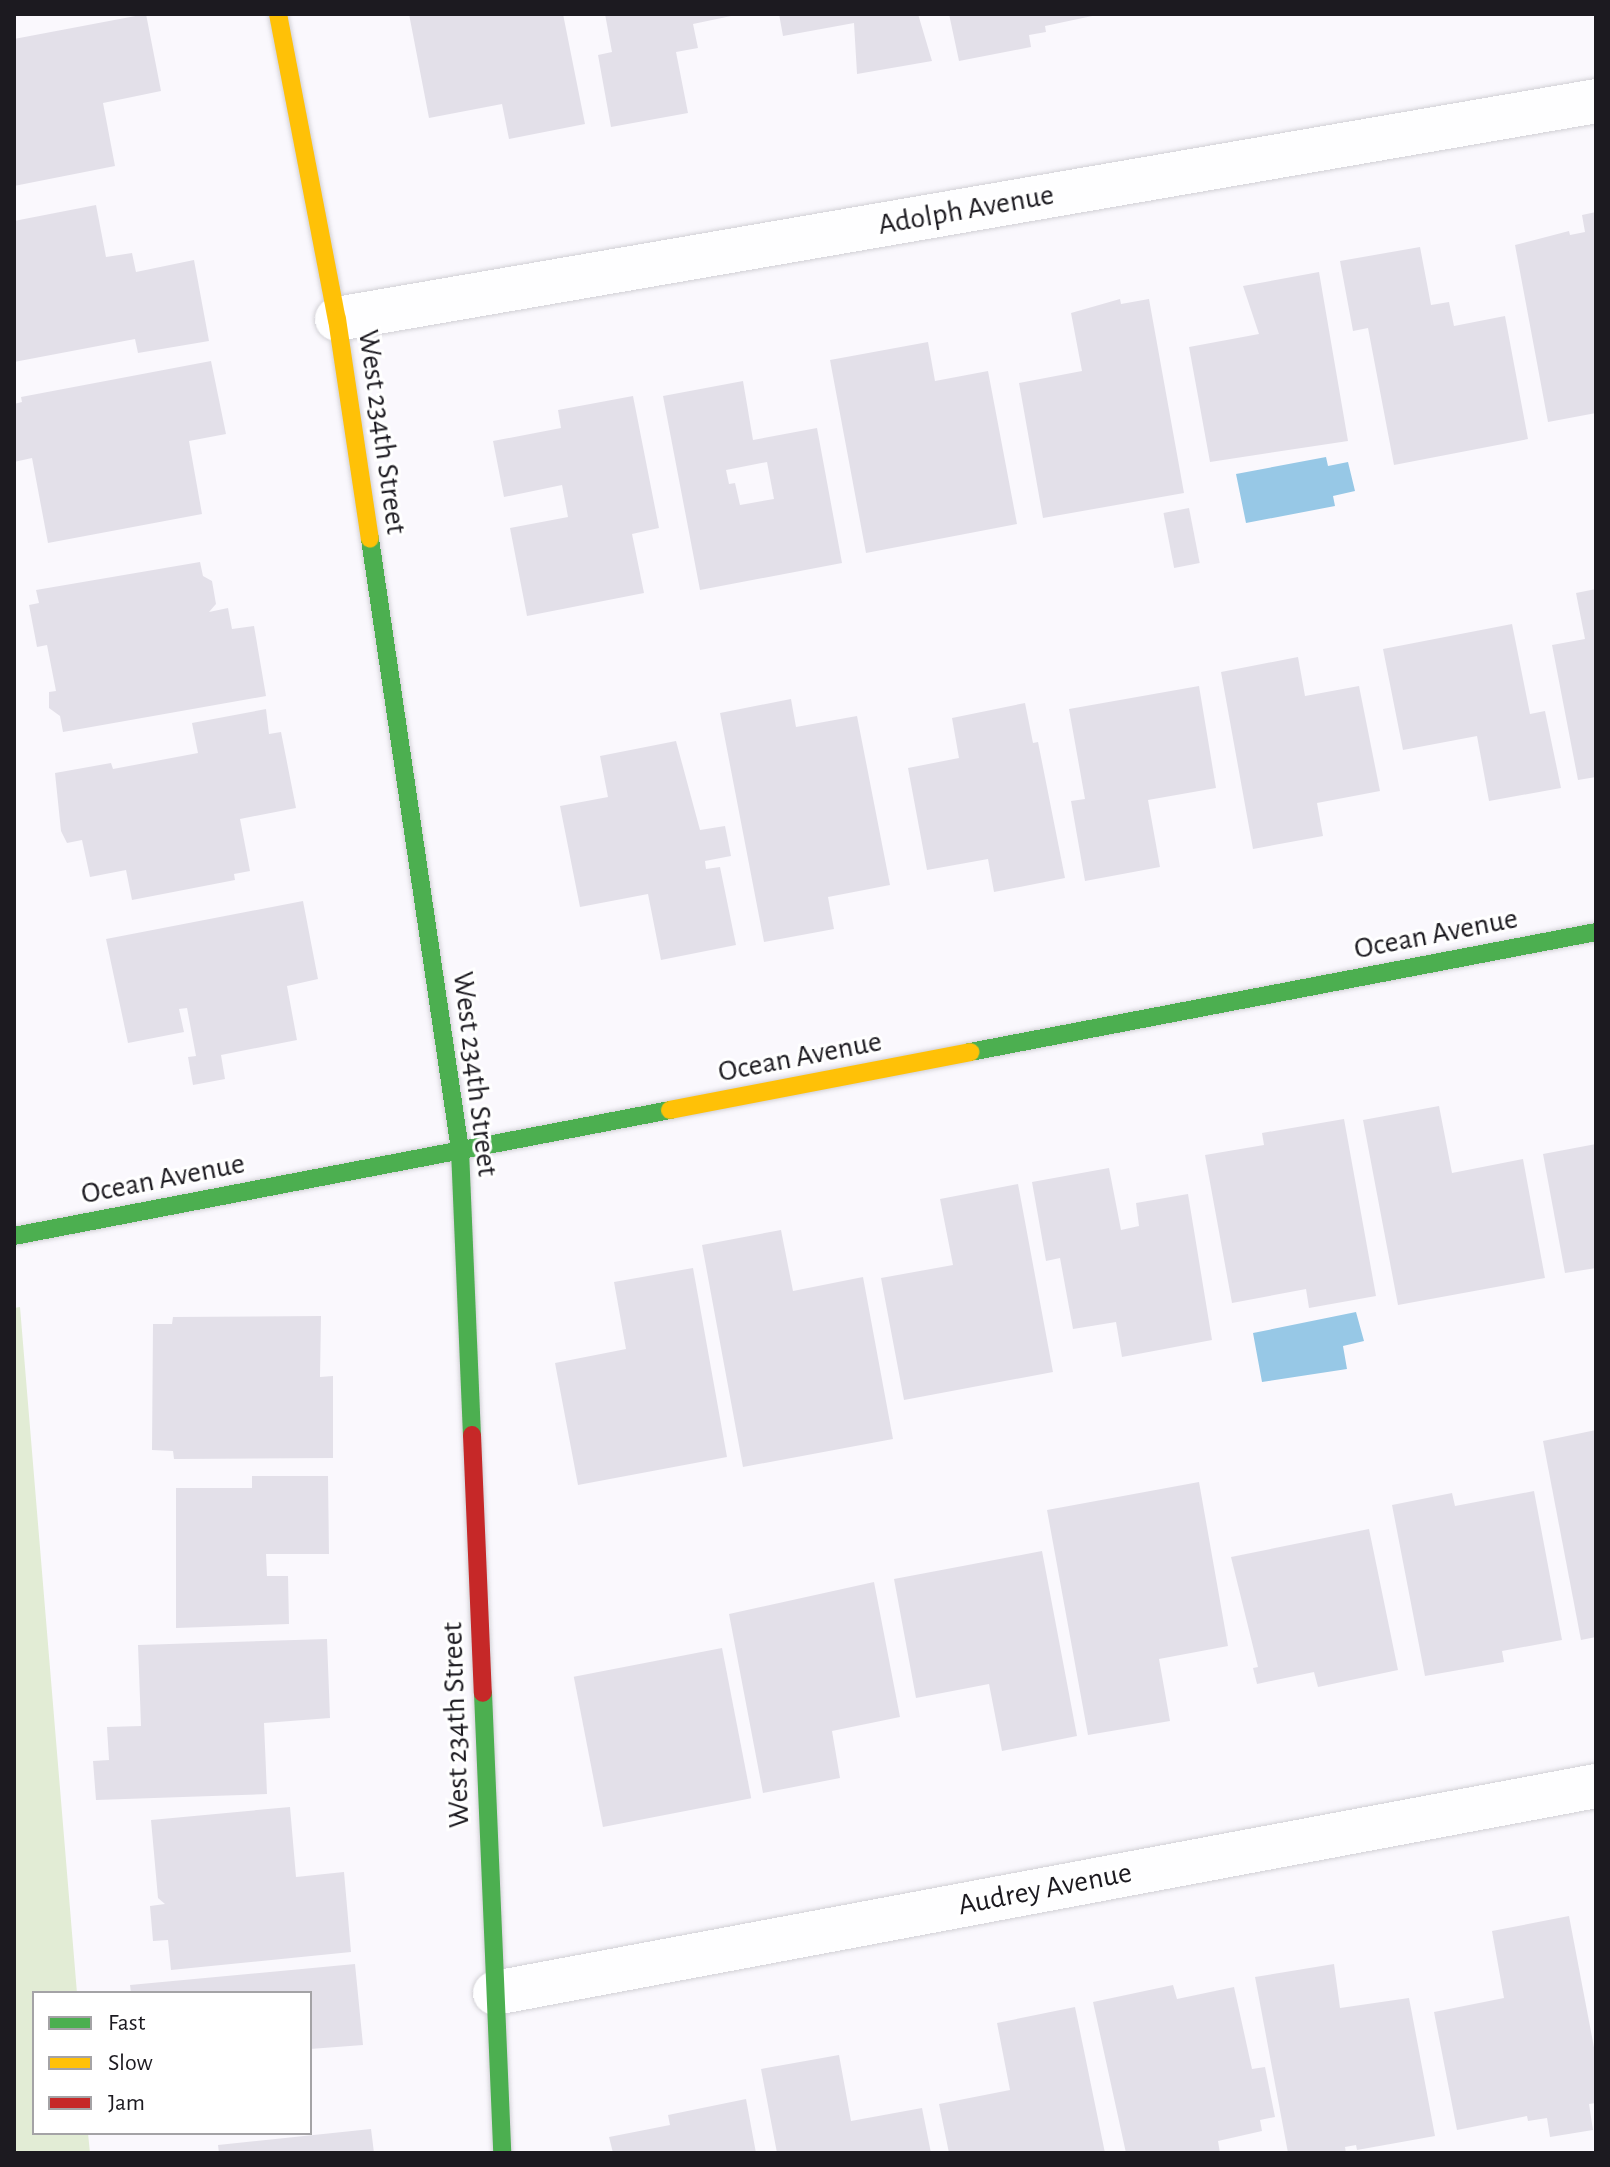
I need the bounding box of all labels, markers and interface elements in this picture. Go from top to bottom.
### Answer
street label: Adolph Avenue [875,177,1057,243]
street label: West 234th Street [350,327,414,537]
street label: Ocean Avenue [1351,901,1521,967]
street label: West 234th Street [445,970,505,1178]
street label: Ocean Avenue [715,1024,885,1090]
street label: Ocean Avenue [78,1146,248,1212]
street label: West 234th Street [434,1621,478,1829]
street label: Audrey Avenue [955,1855,1135,1923]
legend [32,1991,312,2135]
text: Fast [108,2011,145,2035]
text: Slow [108,2051,153,2075]
text: Jam [108,2091,145,2115]

